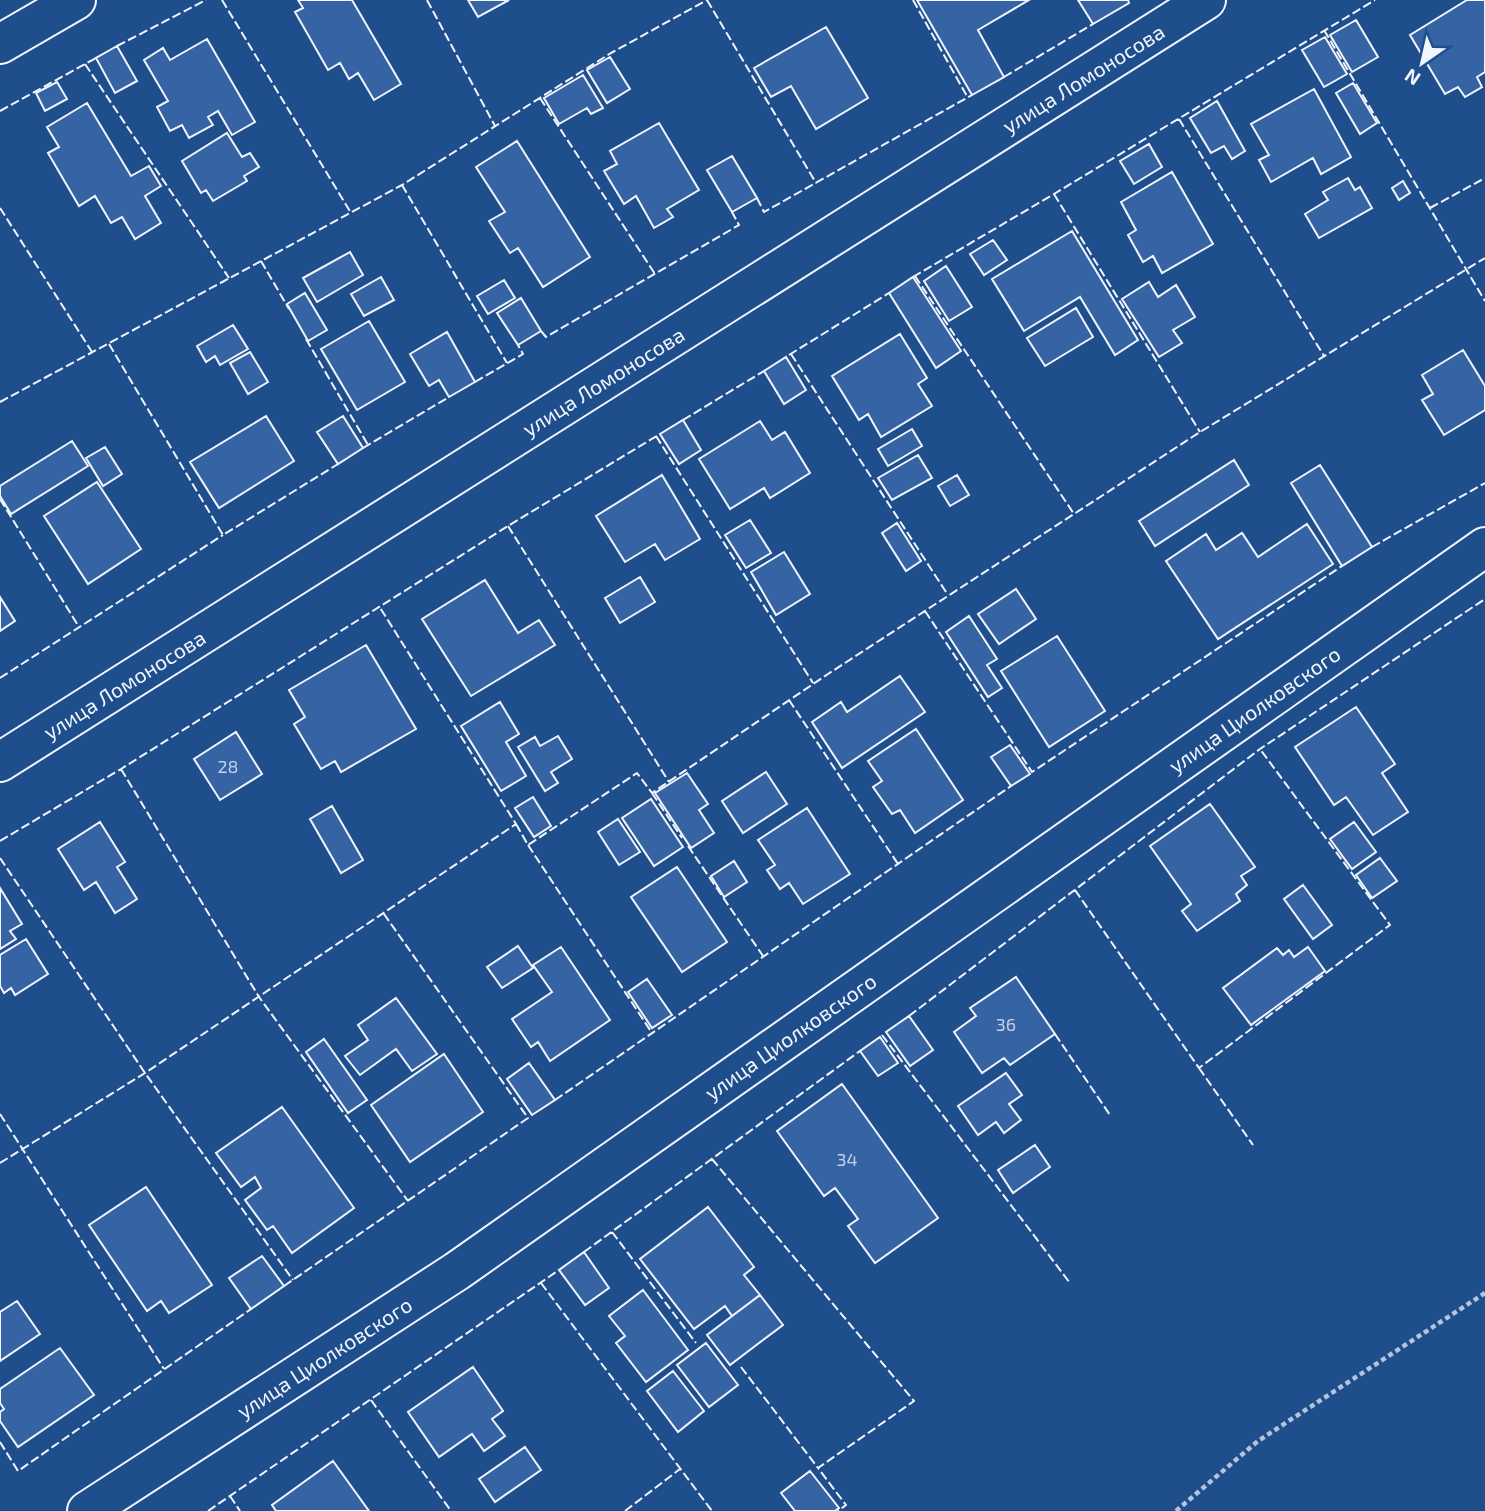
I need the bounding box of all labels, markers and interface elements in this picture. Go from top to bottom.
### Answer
street label: улица Ломоносова [997,18,1169,139]
north arrow [1387,28,1457,98]
text: N [1400,64,1424,91]
street label: улица Ломоносова [517,321,689,442]
street label: улица Ломоносова [38,624,210,745]
street label: улица Циолковского [1163,640,1345,778]
house number: 28 [217,755,239,777]
street label: улица Циолковского [699,967,881,1105]
house number: 36 [996,1013,1016,1035]
house number: 34 [836,1148,858,1170]
street label: улица Циолковского [232,1291,417,1424]

